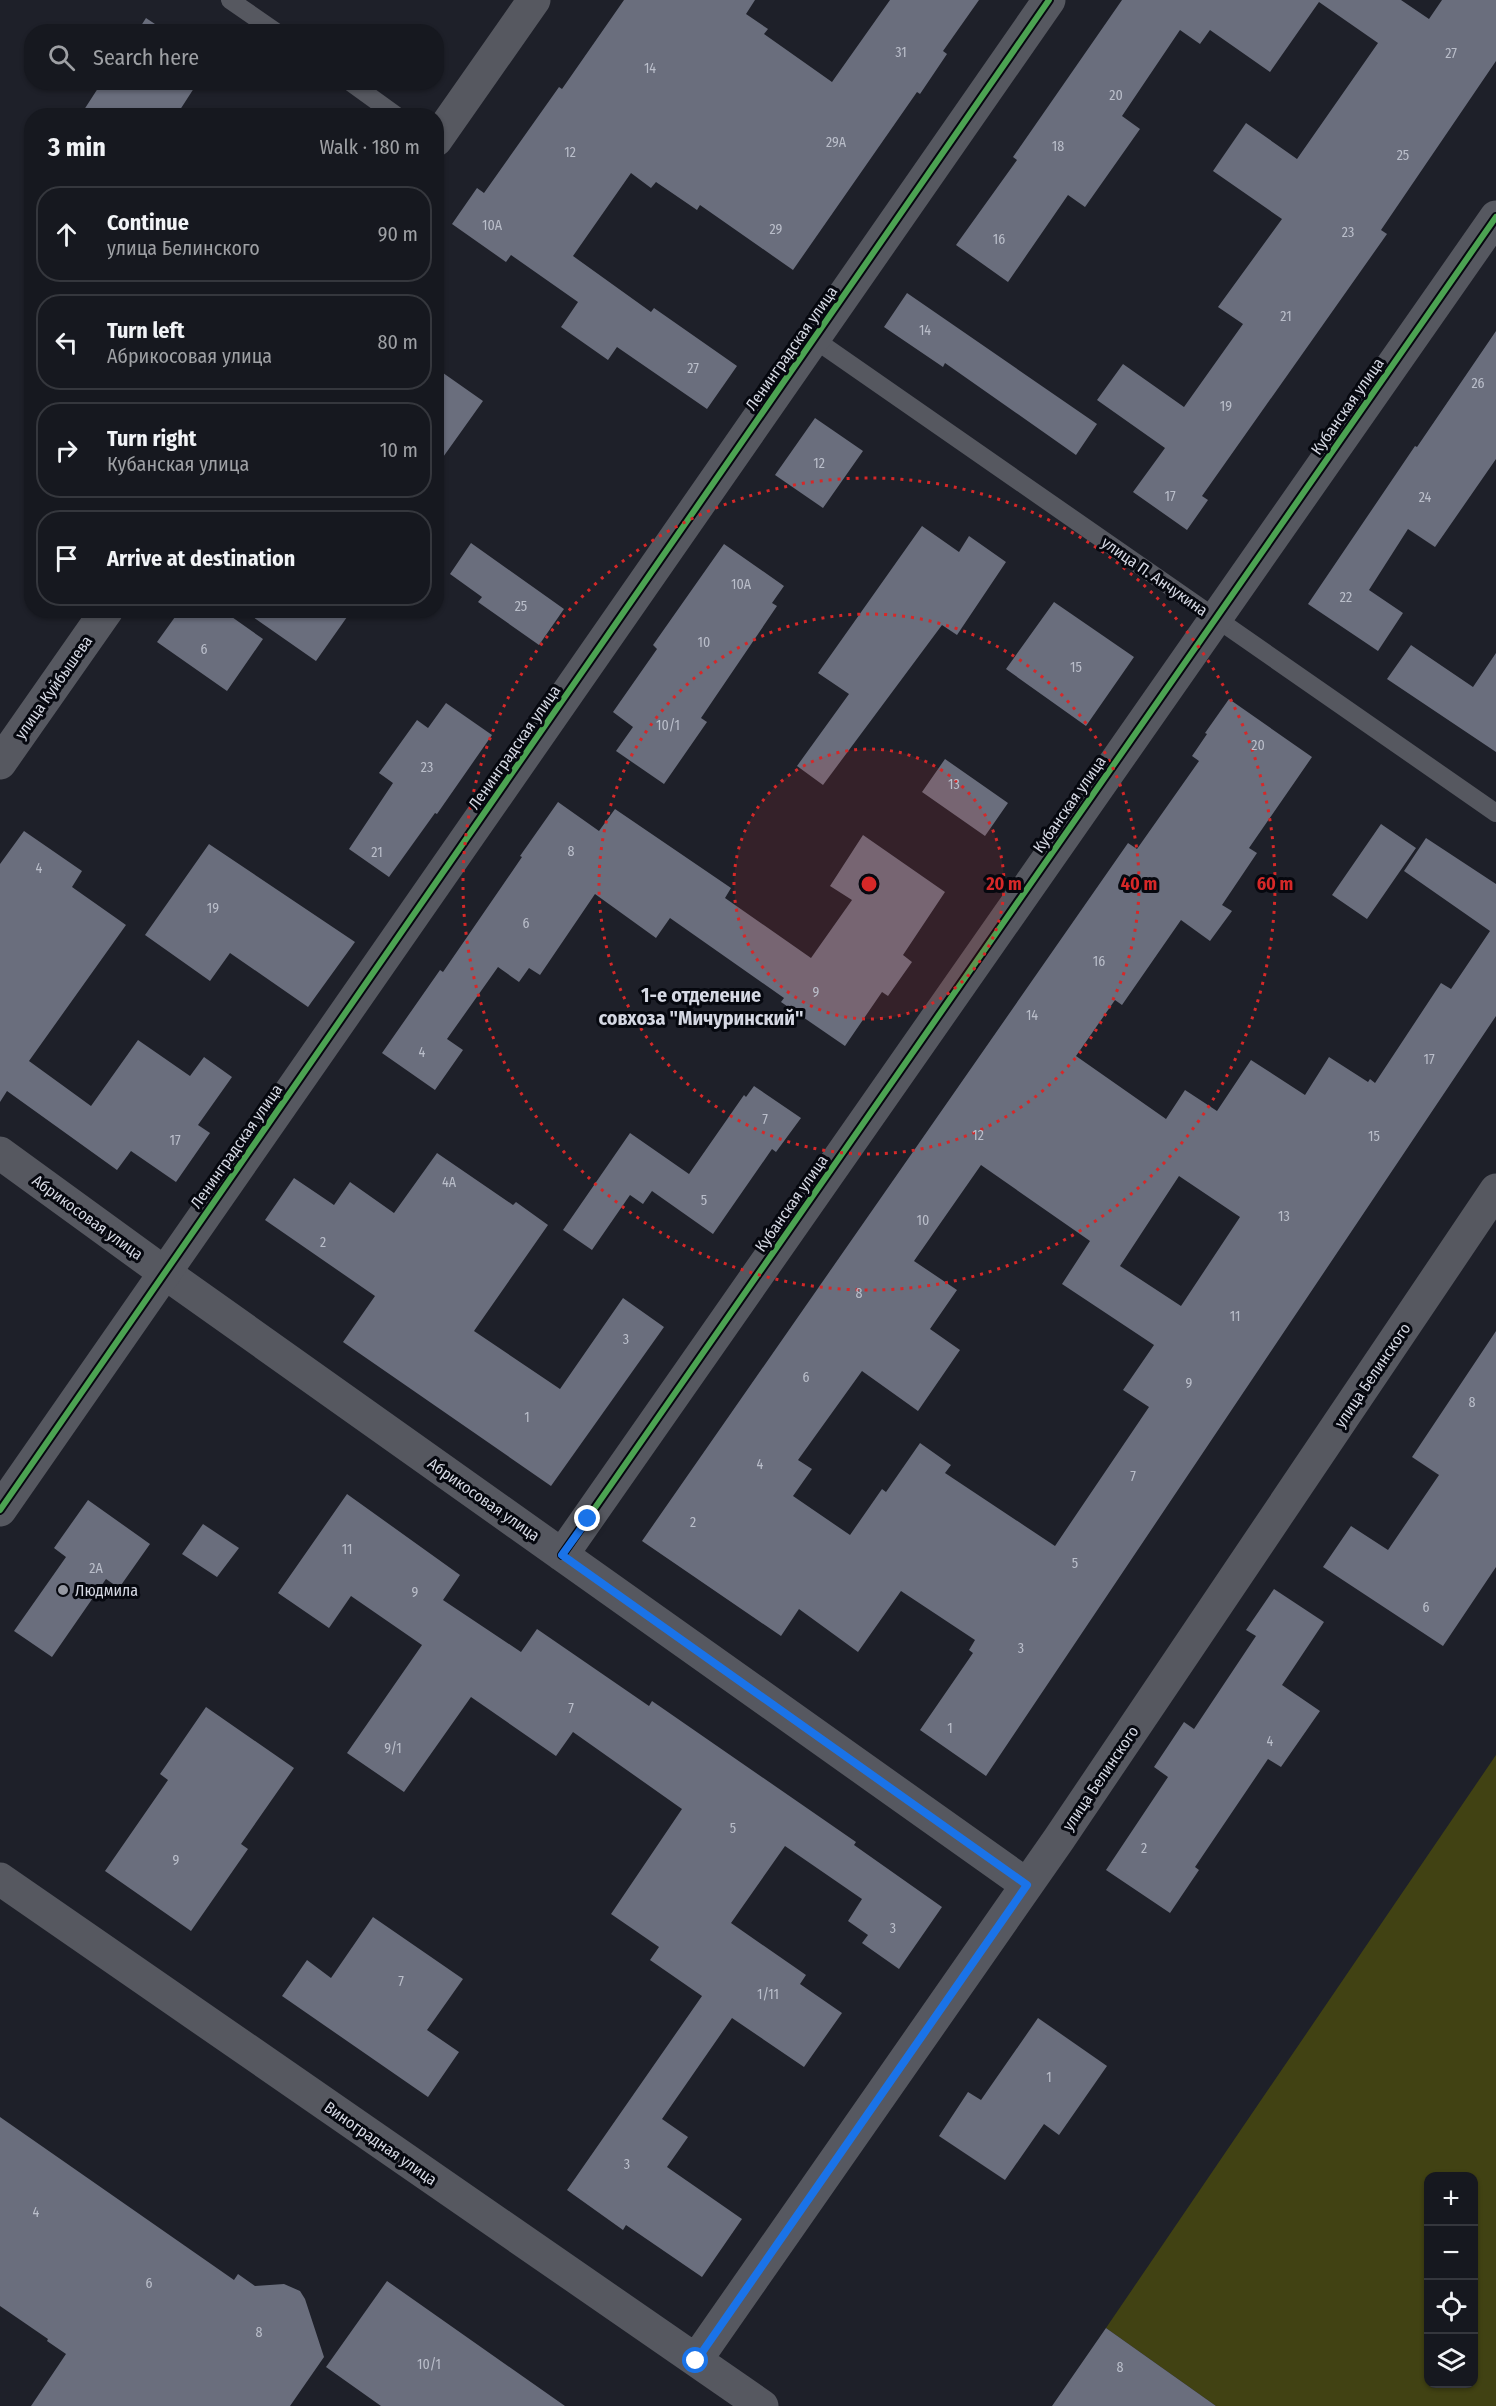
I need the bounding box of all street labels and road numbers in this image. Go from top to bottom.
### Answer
street label: Ленинградская улица [741,282,841,414]
street label: Кубанская улица [1307,354,1388,458]
street label: улица П. Анчукина [1098,533,1212,620]
street label: улица Куйбышева [11,632,96,743]
street label: Ленинградская улица [464,681,564,813]
street label: Кубанская улица [1029,752,1110,856]
street label: Ленинградская улица [186,1080,286,1212]
street label: Кубанская улица [751,1151,832,1255]
street label: Абрикосовая улица [29,1171,147,1264]
street label: улица Белинского [1330,1319,1414,1431]
street label: Абрикосовая улица [424,1454,543,1545]
street label: улица Белинского [1058,1722,1142,1834]
street label: Виноградная улица [321,2098,441,2189]

